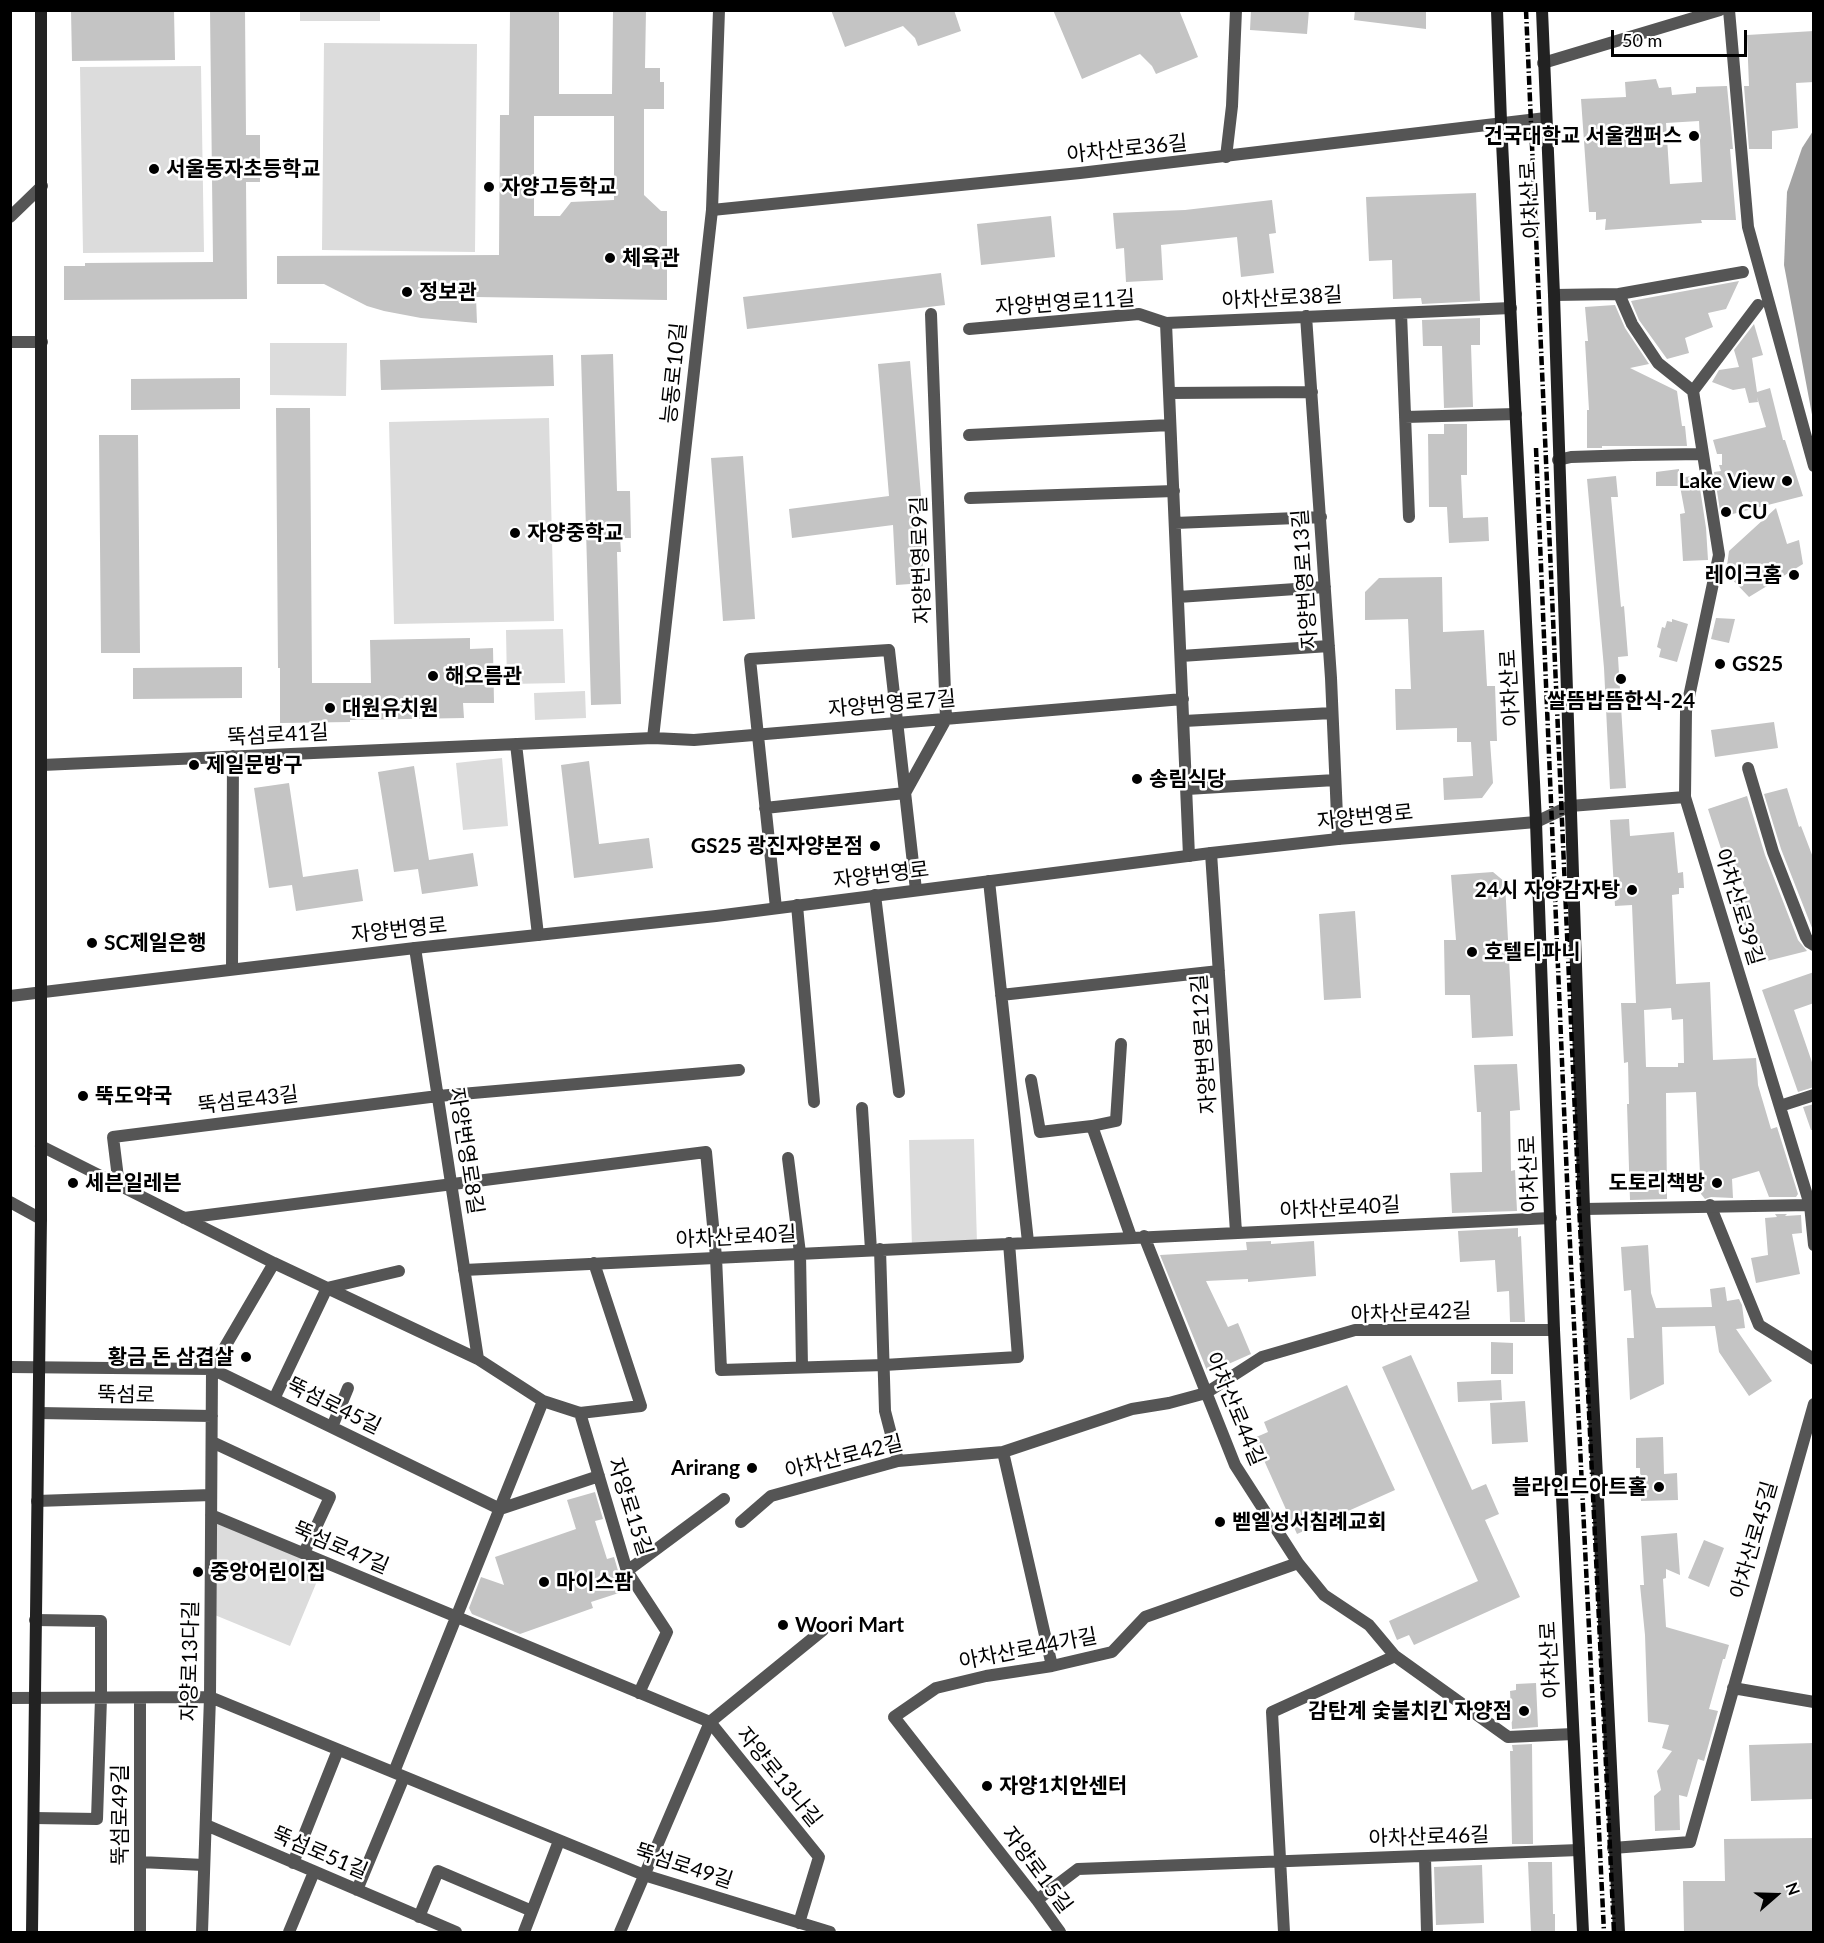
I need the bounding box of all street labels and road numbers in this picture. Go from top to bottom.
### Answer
street label: 아차산로36길 [1066,130,1188,168]
street label: 아차산로 [1515,161,1545,239]
street label: 아차산로38길 [1221,282,1343,314]
street label: 자양번영로11길 [994,286,1136,320]
street label: 능동로10길 [656,321,692,425]
street label: 자양번영로9길 [906,496,936,624]
street label: 자양번영로13길 [1288,508,1322,650]
street label: 아차산로 [1495,649,1525,727]
street label: 자양번영로7길 [827,686,957,722]
street label: 뚝섬로41길 [227,720,329,750]
street label: 자양번영로 [1316,799,1414,835]
street label: 아차산로39길 [1709,845,1769,969]
street label: 자양번영로 [832,857,930,893]
street label: 자양번영로 [350,912,448,948]
street label: 자양번영로12길 [1187,973,1221,1115]
street label: 뚝섬로43길 [196,1081,300,1119]
street label: 자양번영로8길 [444,1086,488,1216]
street label: 아차산로 [1515,1135,1543,1213]
street label: 아차산로40길 [1279,1192,1401,1224]
street label: 아차산로40길 [675,1221,797,1253]
street label: 아차산로42길 [1350,1298,1472,1328]
street label: 아차산로44길 [1200,1348,1270,1470]
street label: 뚝섬로45길 [283,1372,385,1440]
street label: 뚝섬로 [97,1382,155,1408]
street label: 아차산로42길 [782,1430,906,1484]
street label: 자양로15길 [602,1455,658,1559]
street label: 아차산로45길 [1725,1478,1783,1602]
street label: 뚝섬로47길 [289,1517,393,1579]
street label: 자양로13다길 [176,1600,204,1722]
street label: 아차산로 [1535,1621,1565,1699]
street label: 아차산로44가길 [957,1623,1099,1675]
street label: 자양로13나길 [731,1722,827,1832]
street label: 뚝섬로49길 [107,1764,133,1866]
street label: 뚝섬로51길 [268,1822,372,1884]
street label: 자양로15길 [996,1822,1078,1918]
street label: 아차산로46길 [1368,1822,1490,1852]
street label: 뚝섬로49길 [632,1838,736,1894]

